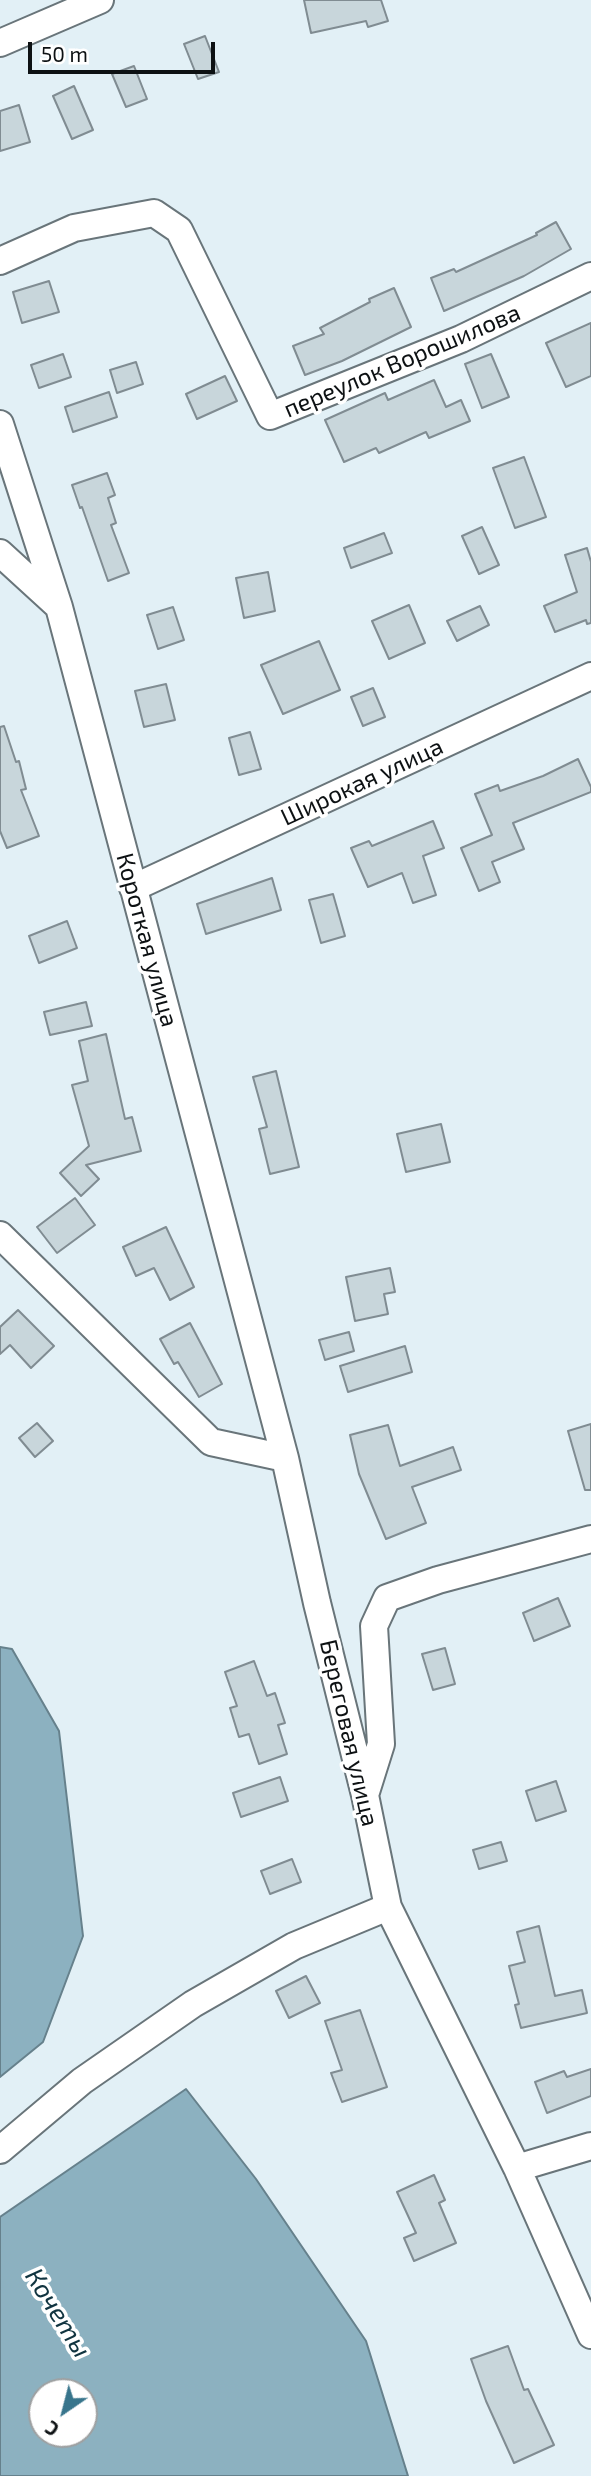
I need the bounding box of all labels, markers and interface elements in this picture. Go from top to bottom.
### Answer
scale bar [32,28,219,72]
text: 50 m [41,41,88,66]
street label: переулок Ворошилова [279,298,525,424]
street label: Широкая улица [276,732,448,832]
street label: Короткая улица [110,850,184,1030]
street label: Береговая улица [314,1637,384,1829]
water label: Кочеты [18,2263,98,2363]
north arrow [28,2378,98,2448]
text: С [41,2416,63,2442]

